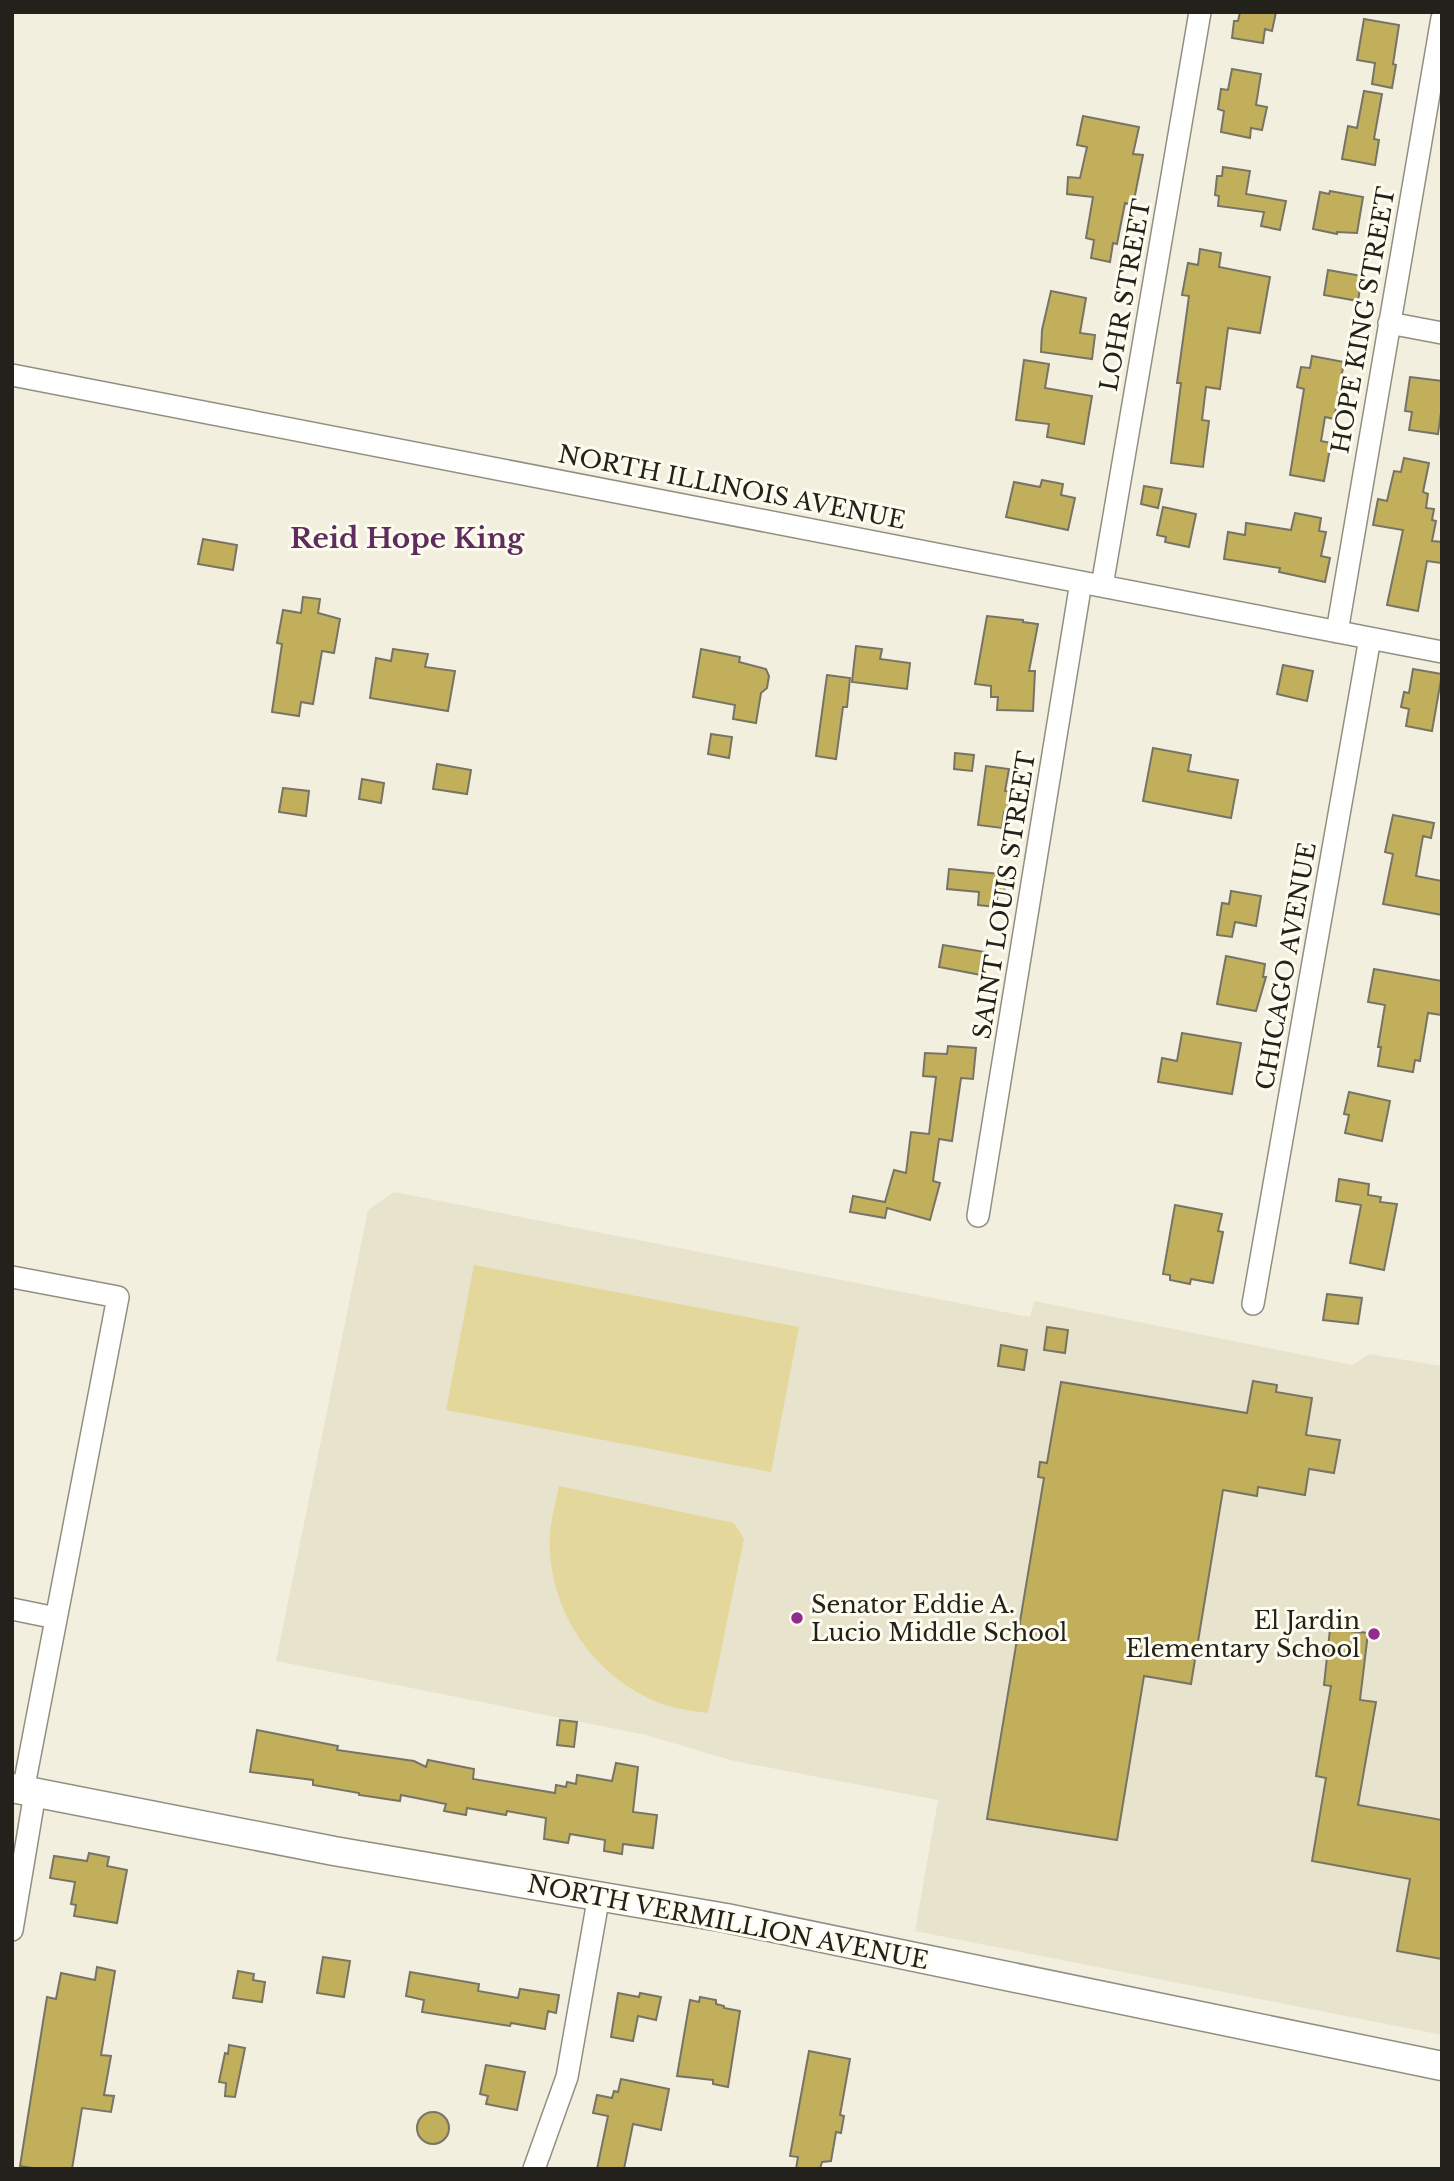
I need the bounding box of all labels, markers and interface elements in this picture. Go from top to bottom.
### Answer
street label: HOPE KING STREET [1325,185,1401,455]
street label: LOHR STREET [1094,197,1156,393]
street label: NORTH ILLINOIS AVENUE [556,439,908,535]
district label: Reid Hope King [290,521,525,556]
street label: SAINT LOUIS STREET [967,749,1041,1041]
street label: CHICAGO AVENUE [1250,840,1322,1092]
place label: Senator Eddie A. Lucio Middle School [811,1590,1068,1647]
place label: El Jardin Elementary School [1126,1606,1360,1663]
marker: Senator Eddie A. Lucio Middle School [789,1610,805,1626]
marker: El Jardin Elementary School [1366,1626,1382,1642]
street label: NORTH VERMILLION AVENUE [525,1869,931,1975]

